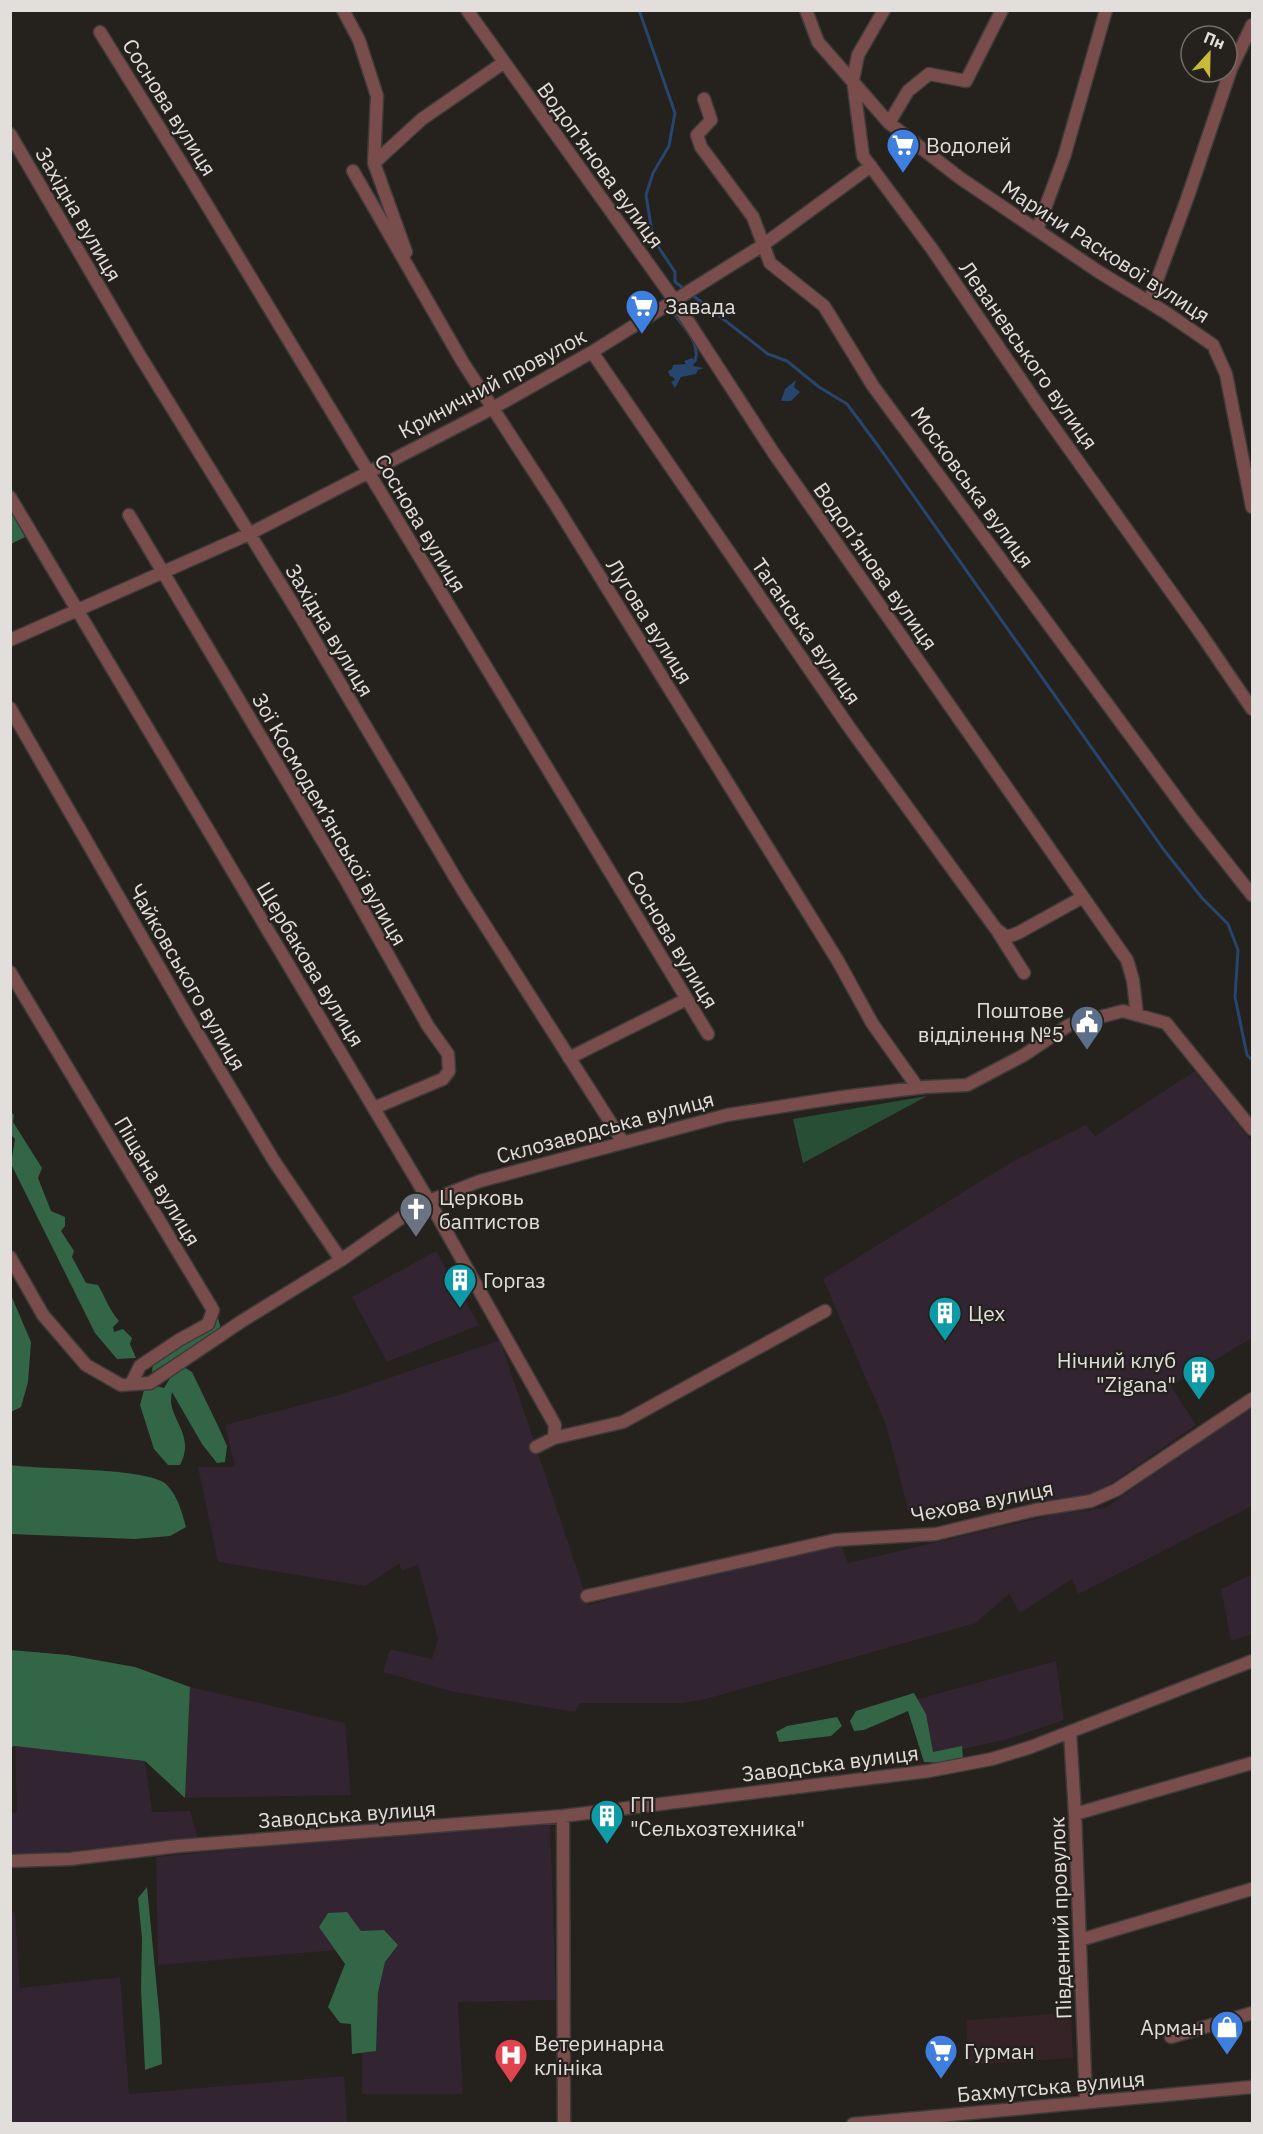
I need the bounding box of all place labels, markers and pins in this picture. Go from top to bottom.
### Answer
supermarket icon: Водолей [885,127,921,174]
place label: Водолей [926,131,1011,159]
supermarket icon: Завада [624,288,660,335]
place label: Завада [665,292,736,320]
place label: Поштове відділення №5 [918,996,1064,1048]
public building icon: Поштове відділення №5 [1069,1004,1105,1051]
place label: Церковь баптистов [439,1183,540,1235]
church icon: Церковь баптистов [398,1191,434,1238]
building icon: Горгаз [442,1262,478,1309]
place label: Горгаз [483,1266,546,1294]
building icon: Цех [927,1295,963,1342]
place label: Цех [968,1299,1006,1327]
place label: Нічний клуб "Zigana" [1057,1346,1176,1398]
building icon: Нічний клуб "Zigana" [1181,1354,1217,1401]
place label: ГП "Сельхозтехника" [630,1790,805,1842]
building icon: ГП "Сельхозтехника" [589,1798,625,1845]
shop icon: Арман [1209,2009,1245,2056]
place label: Арман [1140,2013,1204,2041]
place label: Ветеринарна клініка [534,2029,664,2081]
supermarket icon: Гурман [923,2033,959,2080]
hospital icon: Ветеринарна клініка [493,2037,529,2084]
place label: Гурман [964,2037,1034,2065]

